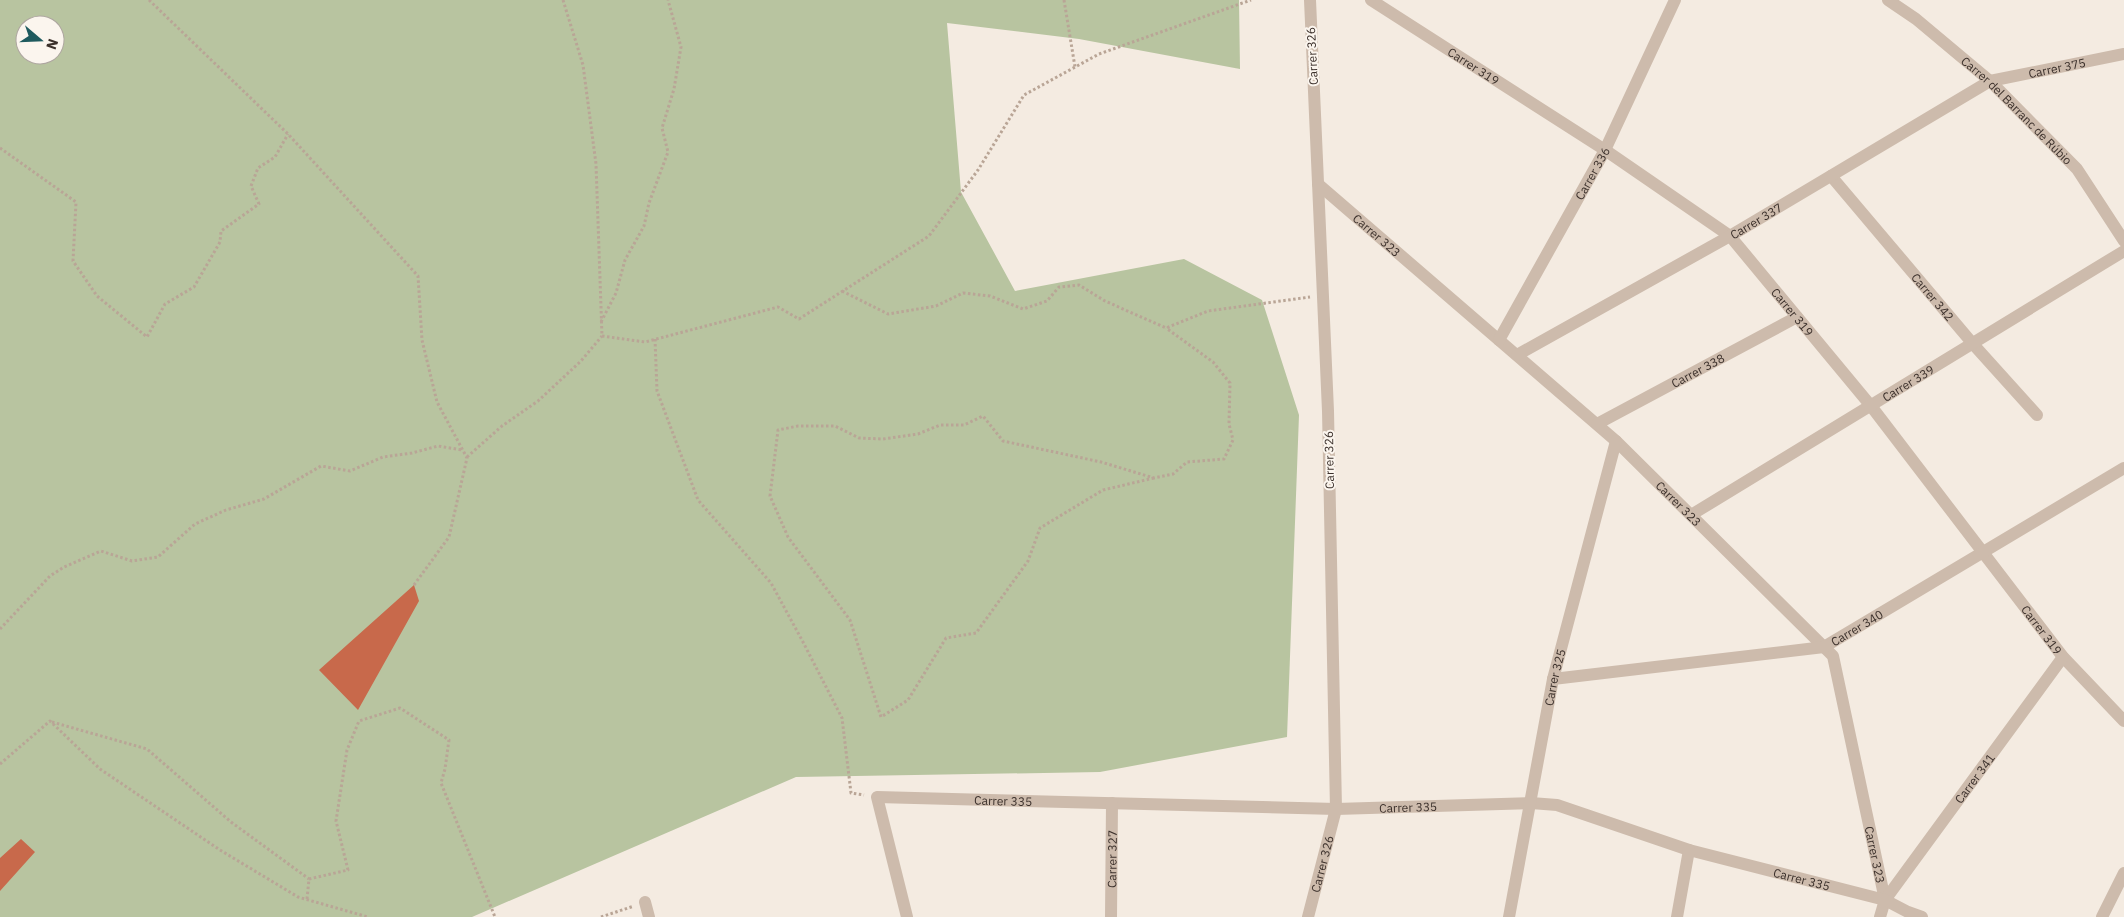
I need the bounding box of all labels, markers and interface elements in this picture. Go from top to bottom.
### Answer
north arrow [15,15,65,65]
street label: Carrer 326 [1303,27,1321,85]
text: N [42,37,62,52]
street label: Carrer 319 [1445,44,1502,88]
street label: Carrer del Barranc de Rúbio [1958,53,2076,168]
street label: Carrer 375 [2027,54,2087,81]
street label: Carrer 336 [1571,144,1613,202]
street label: Carrer 337 [1727,199,1785,242]
street label: Carrer 323 [1350,210,1404,260]
street label: Carrer 342 [1909,270,1957,324]
street label: Carrer 319 [1768,285,1817,339]
street label: Carrer 338 [1668,350,1727,391]
street label: Carrer 339 [1879,361,1937,404]
street label: Carrer 326 [1321,431,1337,489]
street label: Carrer 323 [1653,478,1705,529]
street label: Carrer 319 [2018,602,2066,657]
street label: Carrer 340 [1828,606,1886,649]
street label: Carrer 325 [1541,647,1568,707]
street label: Carrer 341 [1951,750,1997,806]
street label: Carrer 335 [974,792,1032,809]
street label: Carrer 335 [1379,798,1437,815]
street label: Carrer 323 [1862,825,1889,885]
street label: Carrer 327 [1104,830,1119,888]
street label: Carrer 326 [1307,834,1336,894]
street label: Carrer 335 [1772,864,1832,893]

